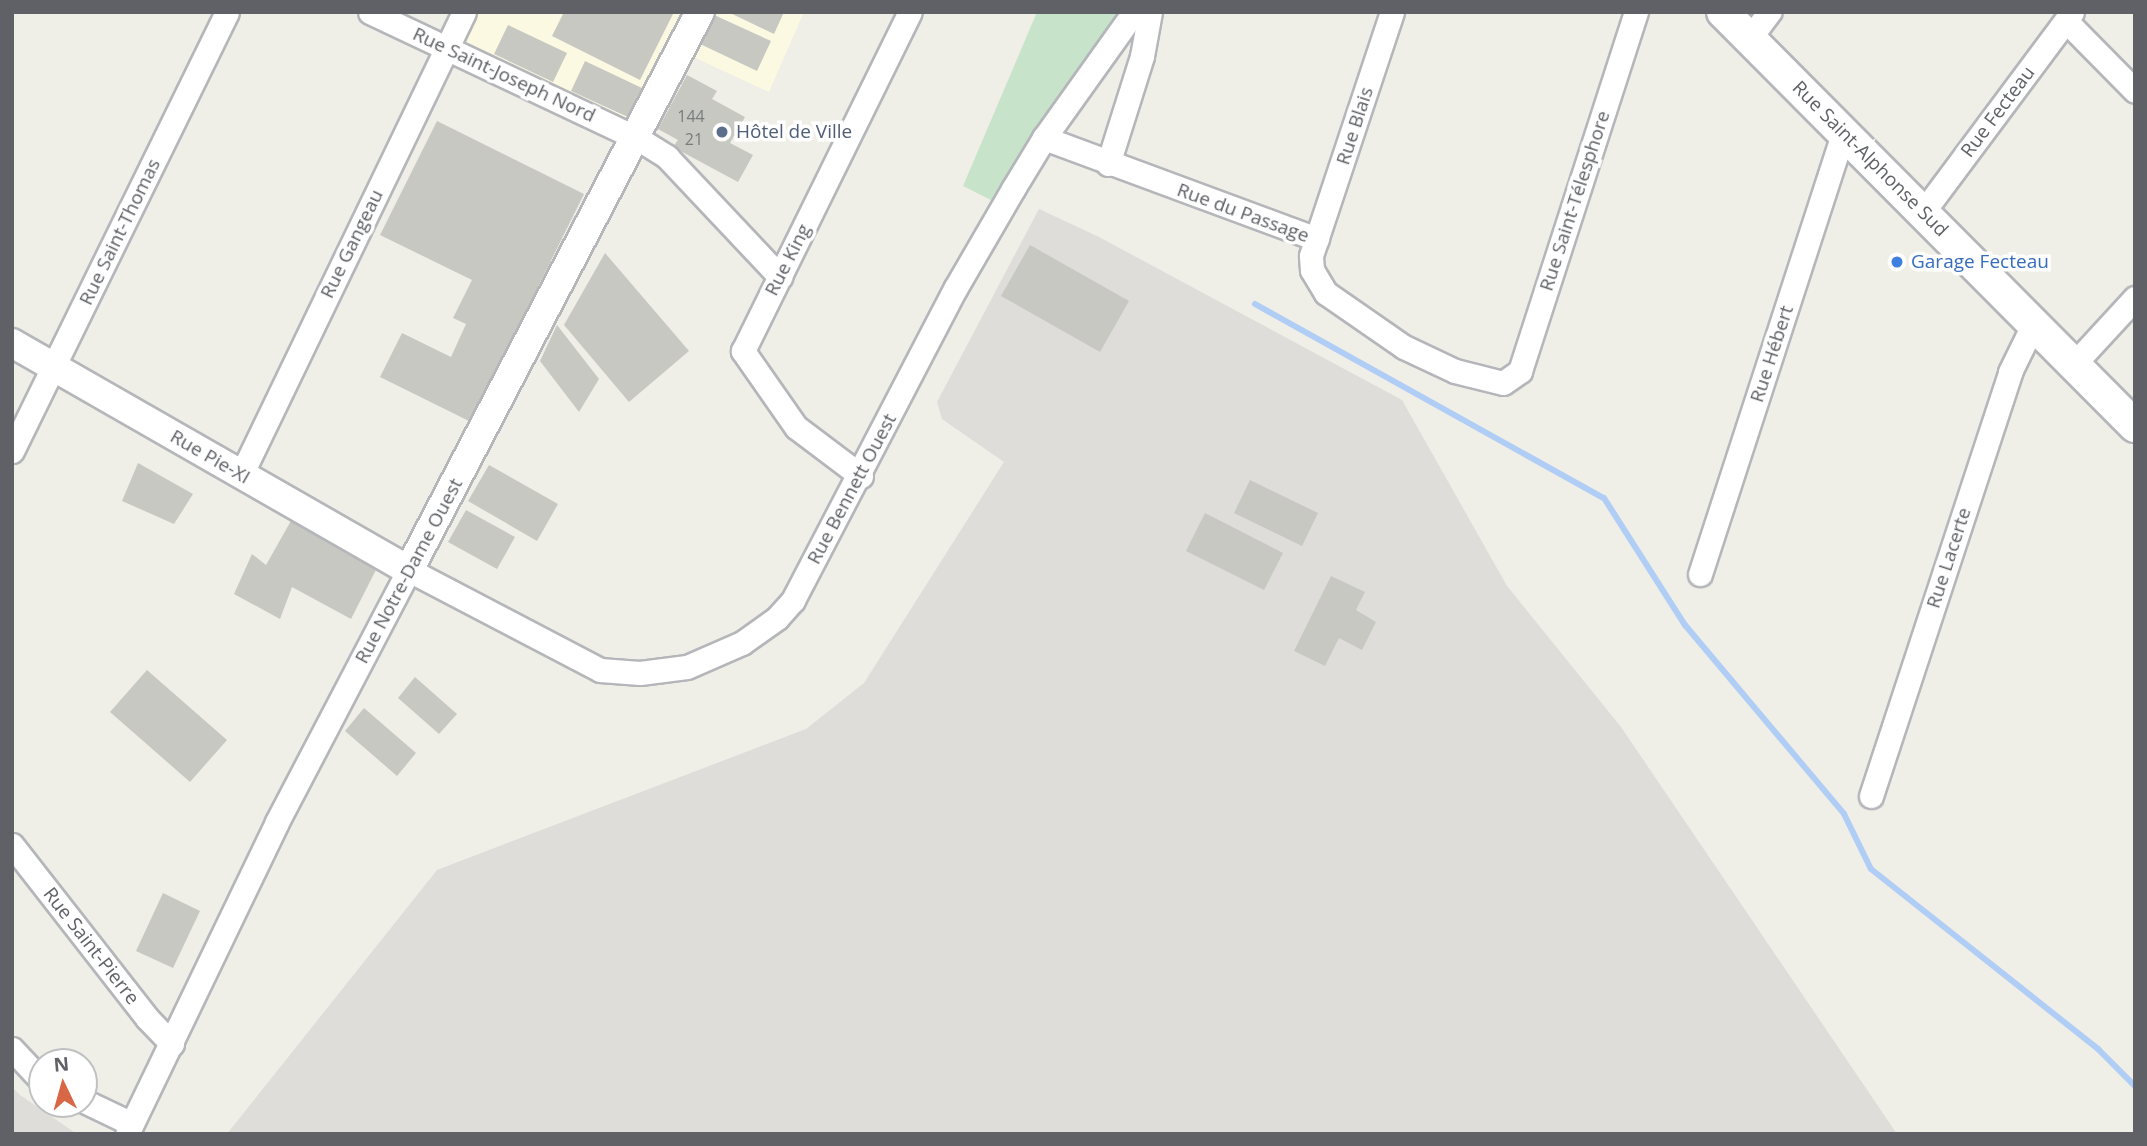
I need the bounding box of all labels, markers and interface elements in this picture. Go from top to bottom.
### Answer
street label: Rue Saint-Joseph Nord [409,23,599,127]
street label: Rue Fecteau [1956,62,2040,162]
street label: Rue Saint-Alphonse Sud [1787,76,1953,242]
street label: Rue Blais [1332,84,1378,168]
house number: 144 [677,106,705,126]
street label: Rue Saint-Télesphore [1535,108,1615,294]
place label: Hôtel de Ville [736,121,852,143]
marker: Hôtel de Ville [714,124,730,140]
house number: 21 [685,129,703,149]
street label: Rue Saint-Thomas [75,155,165,309]
street label: Rue du Passage [1174,179,1312,247]
street label: Rue Gangeau [316,186,388,302]
street label: Rue King [760,220,816,300]
place label: Garage Fecteau [1911,251,2049,273]
marker: Garage Fecteau [1889,254,1905,270]
street label: Rue Hébert [1746,303,1798,405]
street label: Rue Bennett Ouest [803,410,901,568]
street label: Rue Pie-XI [166,425,254,489]
street label: Rue Notre-Dame Ouest [350,474,468,668]
street label: Rue Lacerte [1922,505,1976,611]
street label: Rue Saint-Pierre [38,883,144,1009]
north arrow [28,1048,98,1118]
text: N [53,1050,70,1078]

